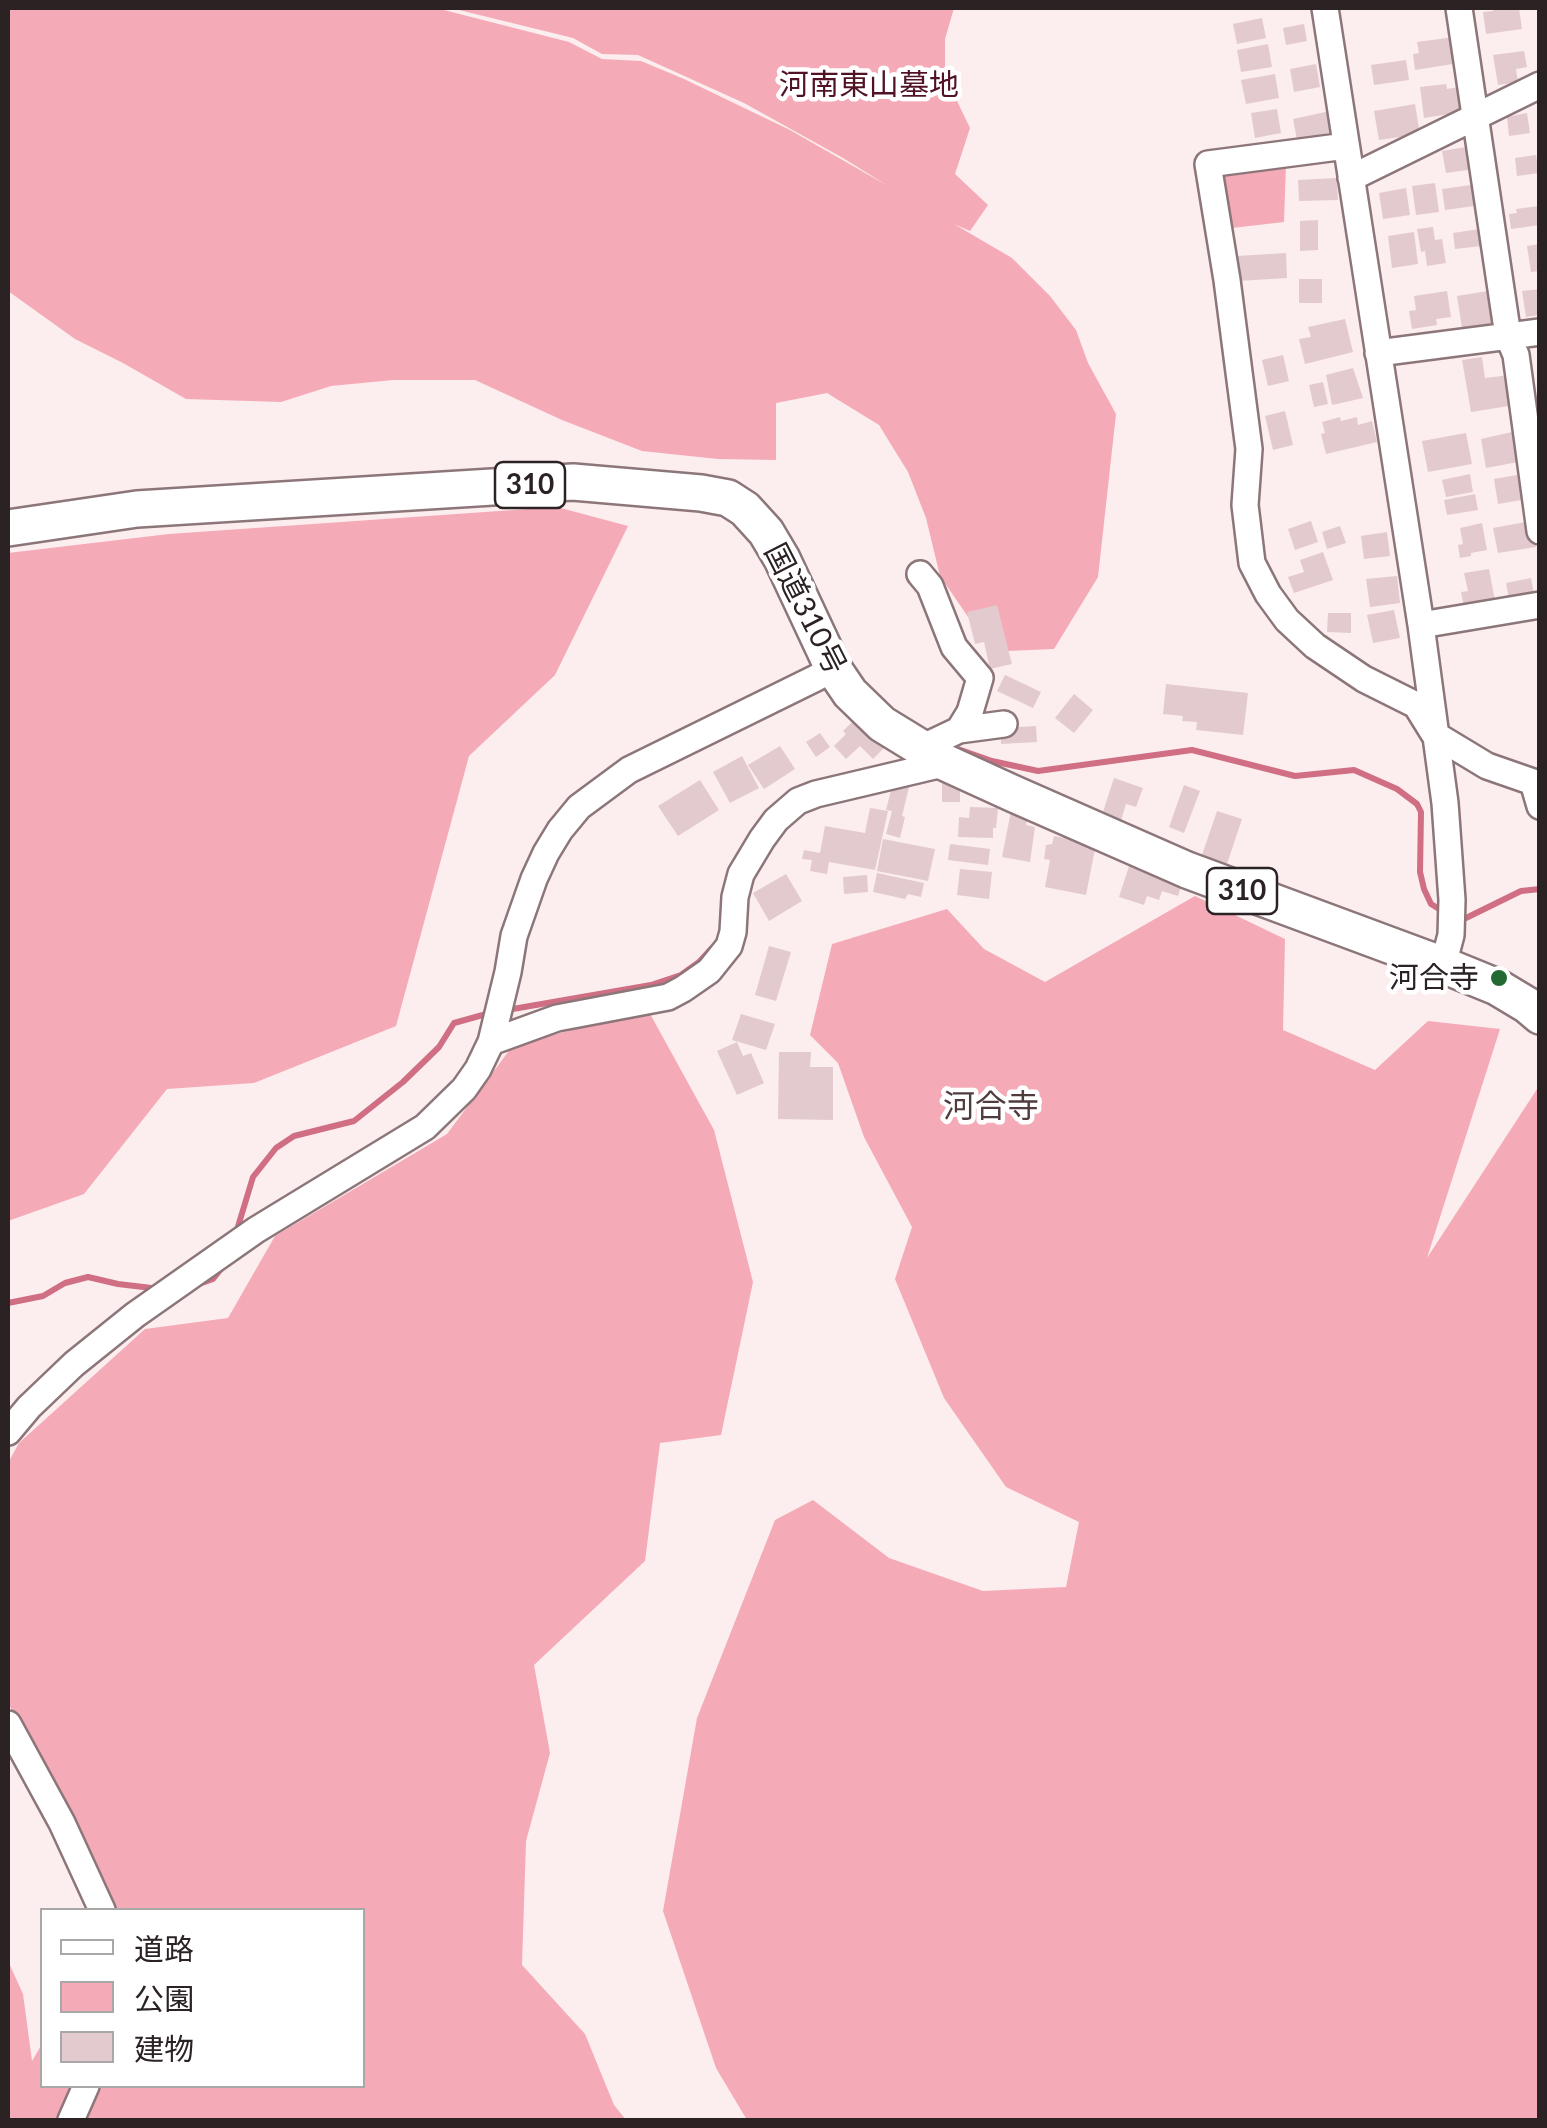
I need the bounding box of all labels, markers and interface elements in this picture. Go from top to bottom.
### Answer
park label: 河南東山墓地 [779,67,959,103]
road number: 310 [495,462,565,508]
street label: 国道310号 [757,537,853,681]
road number: 310 [1207,868,1277,914]
place label: 河合寺 [1389,960,1479,996]
marker: 河合寺 [1488,967,1510,989]
district label: 河合寺 [943,1088,1039,1126]
legend [40,1908,365,2088]
text: 道路 [134,1930,194,1966]
text: 公園 [134,1980,194,2016]
text: 建物 [134,2030,194,2066]

